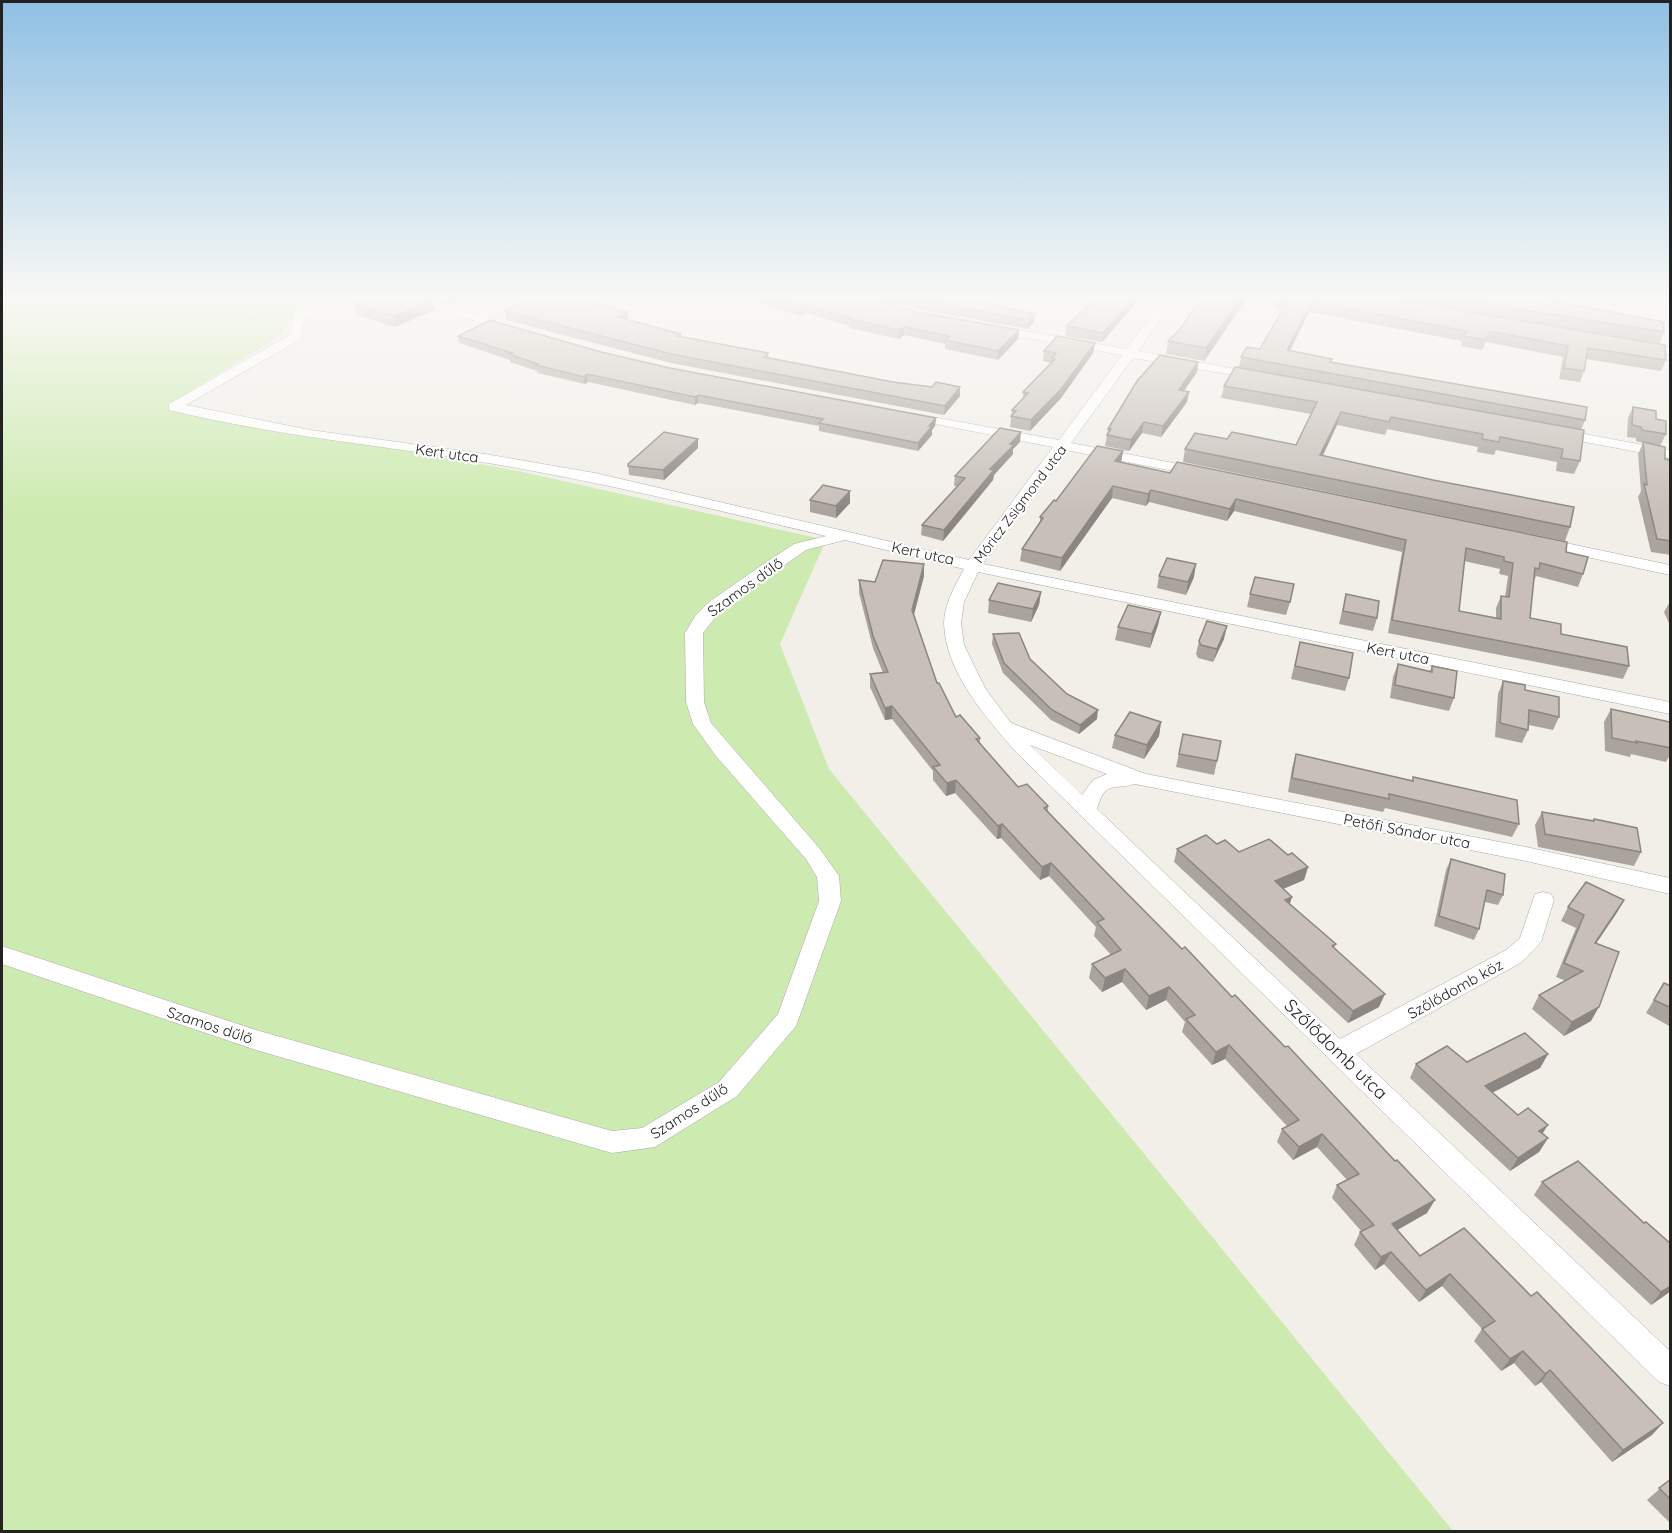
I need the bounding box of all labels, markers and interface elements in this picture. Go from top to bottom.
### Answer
street label: Kert utca [414,439,480,467]
street label: Móricz Zsigmond utca [970,441,1070,567]
street label: Kert utca [890,537,956,569]
street label: Szamos dűlő [703,553,787,621]
street label: Kert utca [1365,638,1431,668]
street label: Petőfi Sándor utca [1342,809,1472,853]
street label: Szőlődomb köz [1404,955,1506,1023]
street label: Szőlődomb utca [1279,994,1393,1104]
street label: Szamos dűlő [165,1002,255,1048]
street label: Szamos dűlő [647,1079,731,1143]

